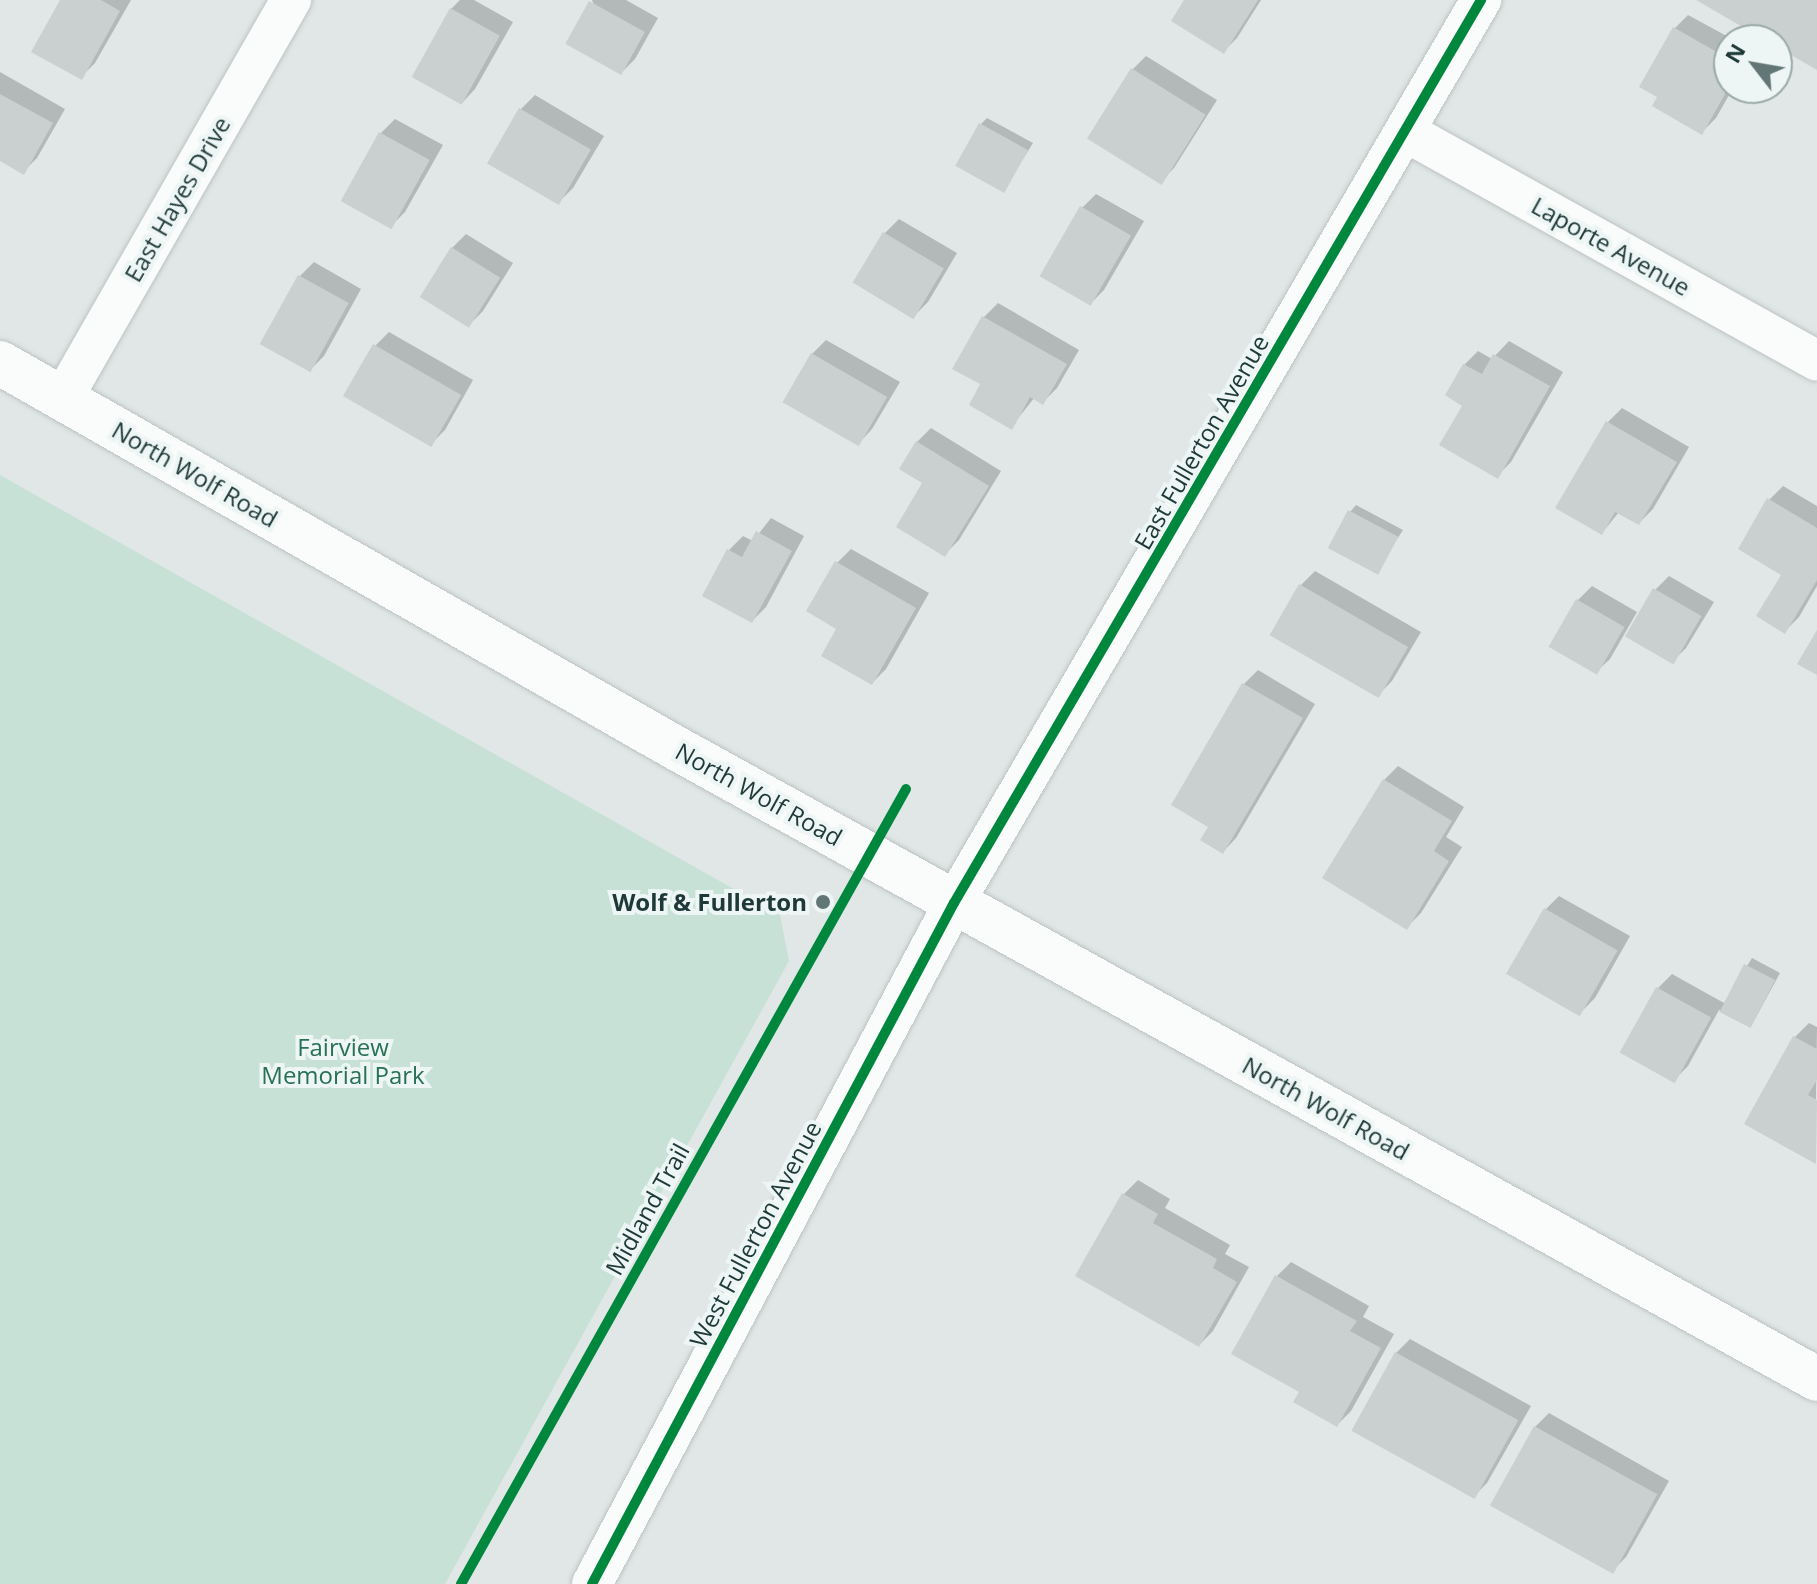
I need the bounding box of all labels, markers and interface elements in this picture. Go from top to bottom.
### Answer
north arrow [1713,24,1793,104]
text: N [1717,37,1752,68]
street label: East Hayes Drive [118,111,236,287]
street label: Laporte Avenue [1527,191,1695,301]
street label: East Fullerton Avenue [1128,330,1274,554]
street label: North Wolf Road [107,415,283,533]
street label: North Wolf Road [671,736,847,852]
place label: Wolf & Fullerton [612,888,807,916]
marker: Wolf & Fullerton [814,893,832,911]
park label: Fairview Memorial Park [261,1033,425,1089]
street label: North Wolf Road [1238,1050,1414,1166]
street label: West Fullerton Avenue [683,1116,827,1352]
street label: Midland Trail [599,1138,695,1280]

